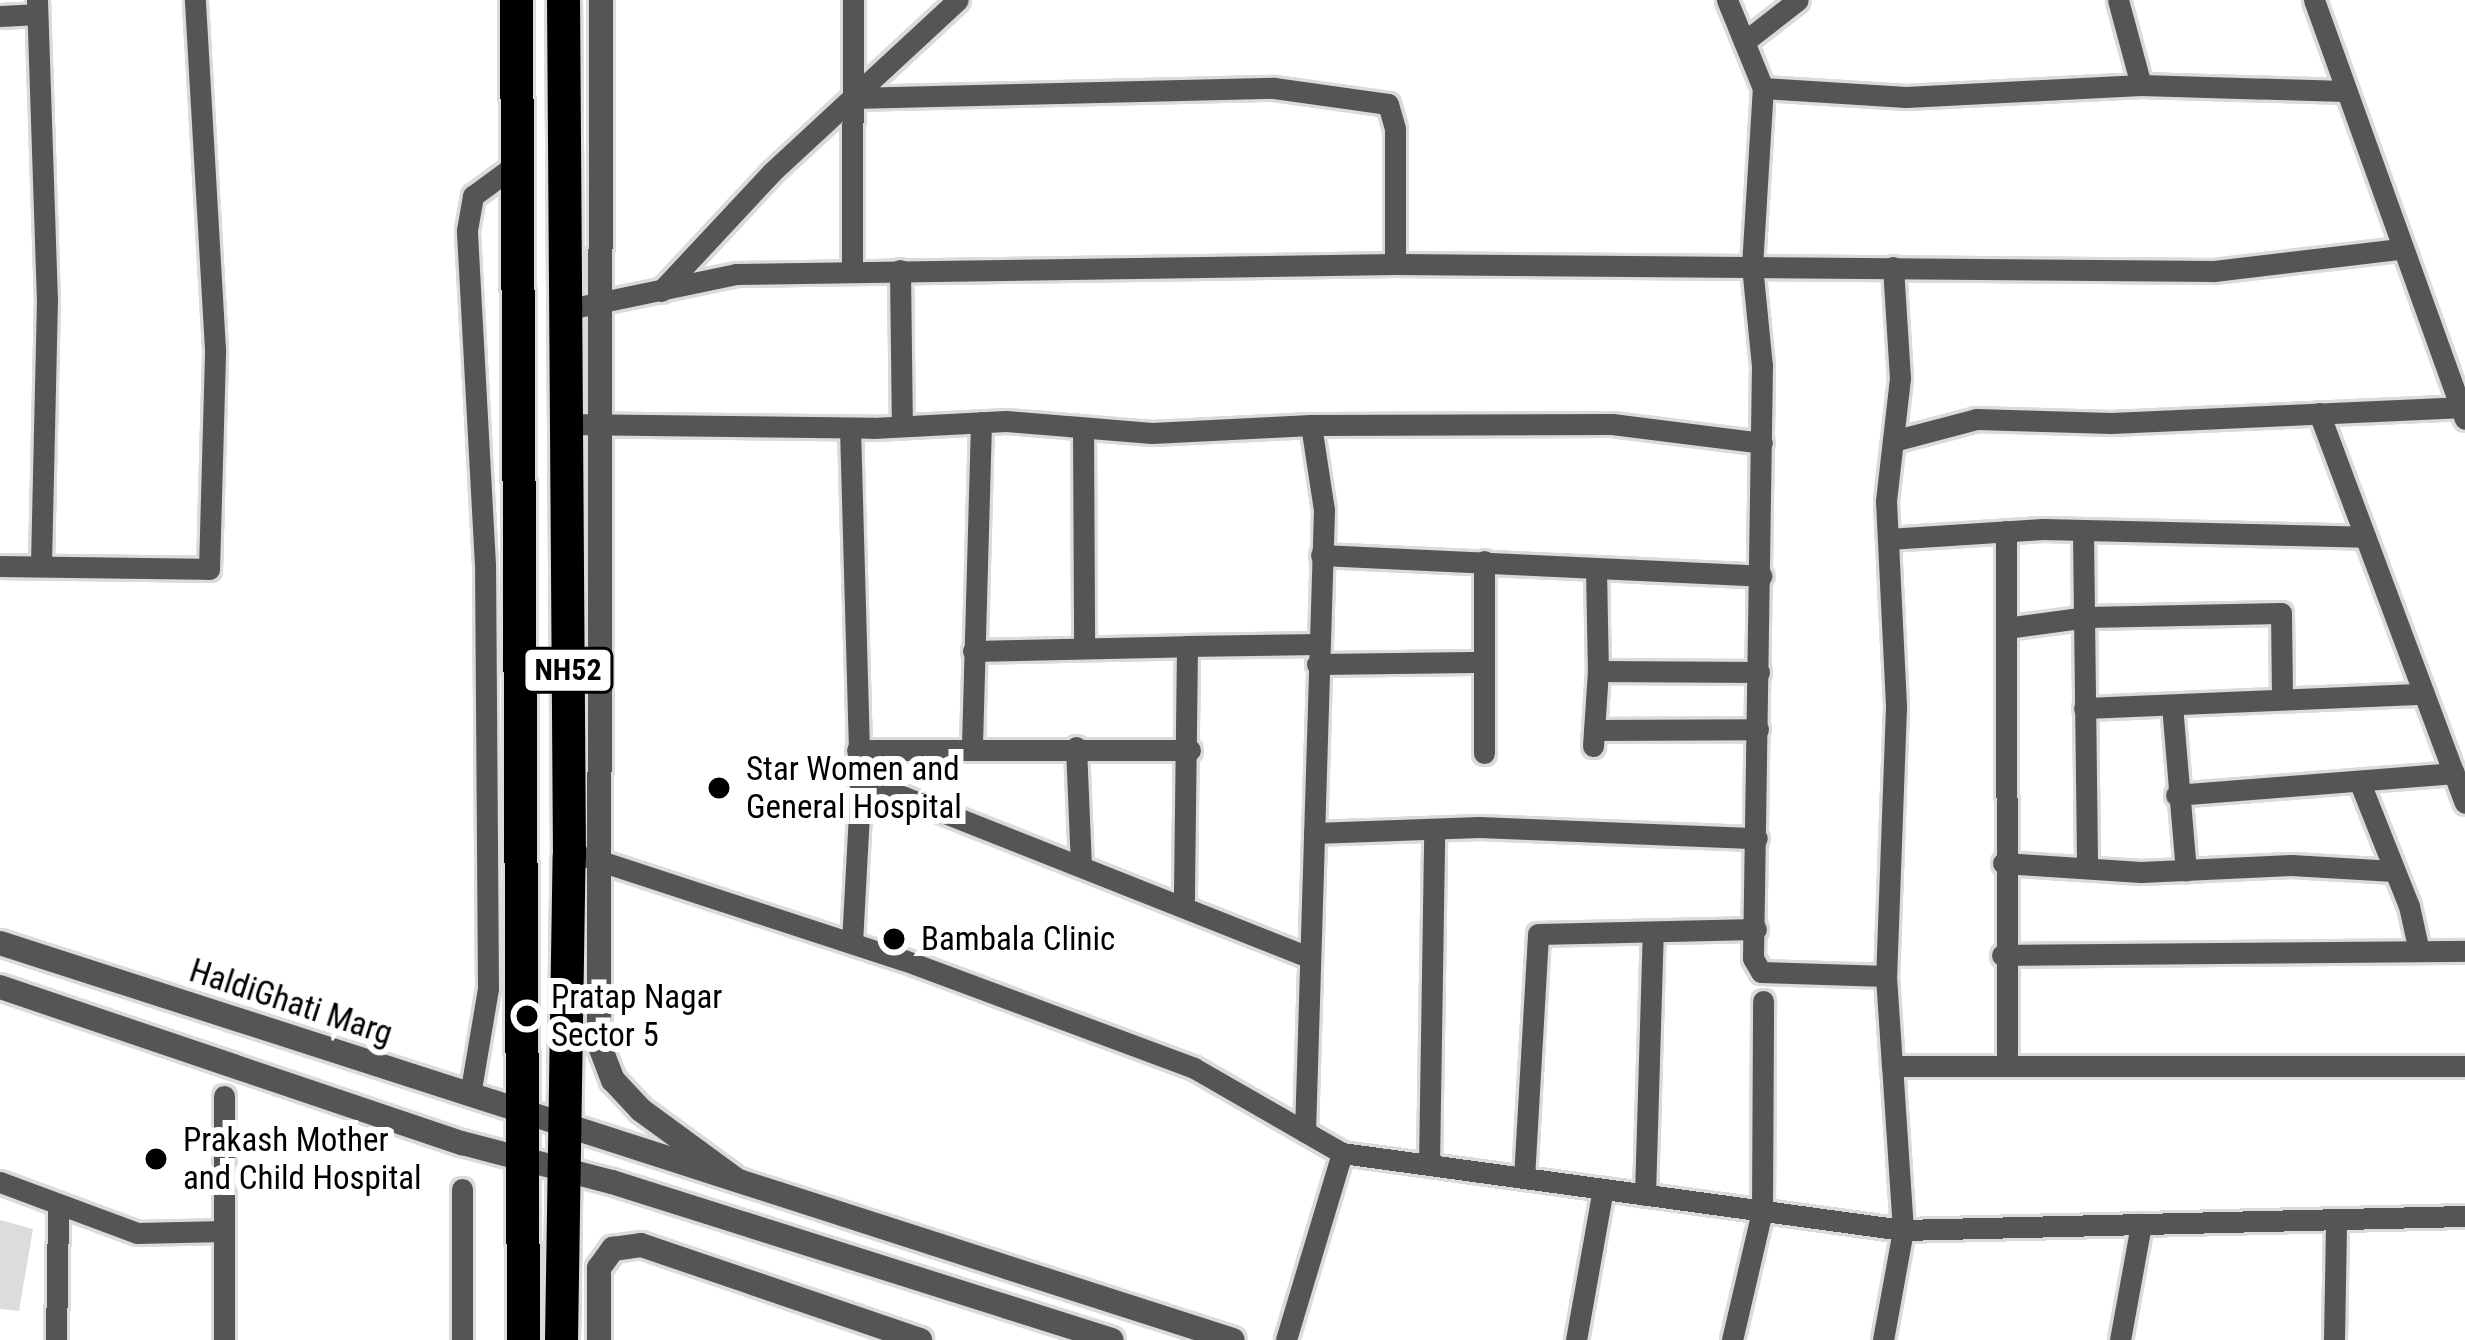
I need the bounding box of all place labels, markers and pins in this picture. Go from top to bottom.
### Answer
place label: Star Women and General Hospital [746,749,962,827]
marker: Star Women and General Hospital [703,772,735,804]
place label: Bambala Clinic [921,919,1115,959]
marker: Bambala Clinic [878,923,910,955]
place label: Pratap Nagar Sector 5 [551,977,722,1055]
marker: Pratap Nagar Sector 5 [514,1003,540,1029]
place label: Prakash Mother and Child Hospital [183,1120,422,1198]
marker: Prakash Mother and Child Hospital [140,1143,172,1175]

